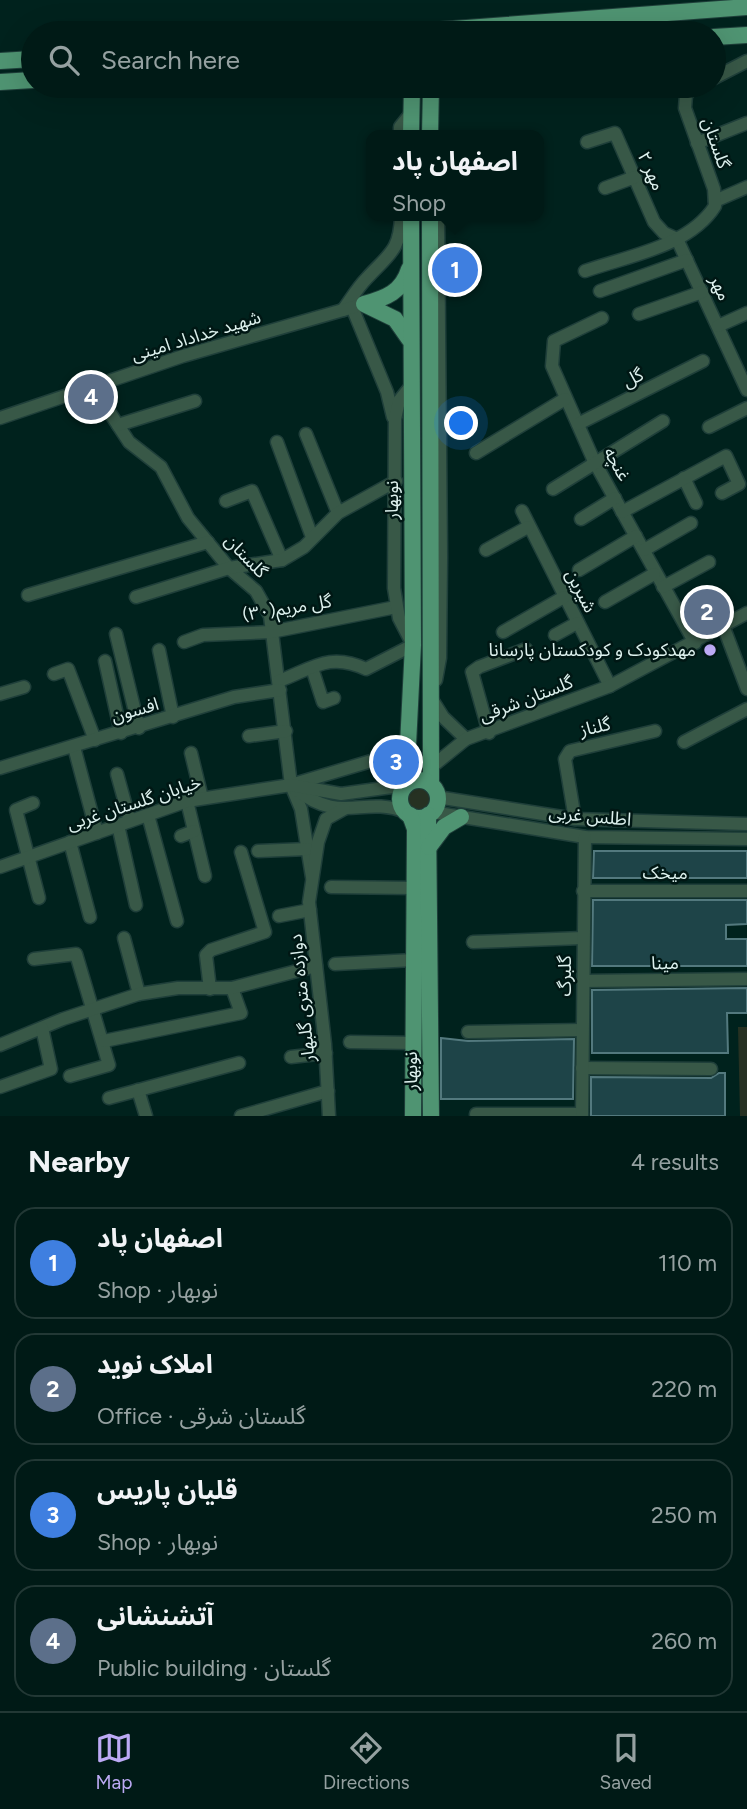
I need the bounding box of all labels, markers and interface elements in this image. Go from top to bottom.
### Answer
search box [21,21,726,98]
icon: search [45,41,83,79]
text: Search here [101,44,240,76]
street label: گلستان [697,115,735,172]
popup [366,130,544,221]
text: اصفهان پاد [392,145,518,177]
street label: مهر ۲ [633,148,669,194]
text: Shop [392,189,446,217]
pin: 1 [432,244,478,296]
street label: مهر [704,271,735,304]
street label: شهید خداداد امینی [129,306,263,366]
street label: گل [619,363,648,392]
pin: 4 [68,371,114,423]
your location [444,406,478,440]
street label: غنچه [599,443,635,485]
street label: نوبهار [381,480,403,521]
street label: گلستان [220,530,273,583]
street label: شیرین [561,566,601,616]
pin: 2 [684,586,730,638]
street label: گل مریم(۳۰) [241,590,334,628]
place label: مهدکودک و کودکستان پارسانا [489,639,696,661]
marker: مهدکودک و کودکستان پارسانا [702,642,718,658]
street label: گلستان شرقی [476,671,577,727]
street label: افسون [109,693,161,727]
street label: گلناز [577,713,613,741]
pin: 3 [373,736,419,788]
street label: خیابان گلستان غربی [64,771,204,835]
street label: اطلس غربی [548,801,632,831]
street label: میخک [642,862,688,884]
street label: دوازده متری گلبهار [284,933,320,1064]
street label: مینا [651,952,679,974]
street label: گلبرگ [554,955,576,997]
street label: نوبهار [400,1051,422,1092]
text: Nearby [28,1143,130,1180]
text: 4 results [631,1148,719,1176]
text: اصفهان پاد [97,1222,223,1254]
text: 1 [48,1249,58,1277]
text: 110 m [658,1249,717,1277]
text: Shop · نوبهار [97,1276,218,1304]
text: املاک نوید [97,1348,213,1380]
text: 2 [46,1375,60,1403]
text: 220 m [651,1375,717,1403]
text: Office · گلستان شرقی [97,1402,306,1430]
text: قلیان پاریس [97,1474,238,1506]
text: 3 [47,1501,59,1529]
text: 250 m [651,1501,717,1529]
text: Shop · نوبهار [97,1528,218,1556]
text: آتشنشانی [97,1600,214,1632]
text: 4 [46,1627,60,1655]
text: 260 m [651,1627,717,1655]
text: Public building · گلستان [97,1654,331,1682]
tab: Map [95,1729,133,1794]
tab: Directions [323,1729,410,1794]
tab: Saved [600,1729,652,1794]

